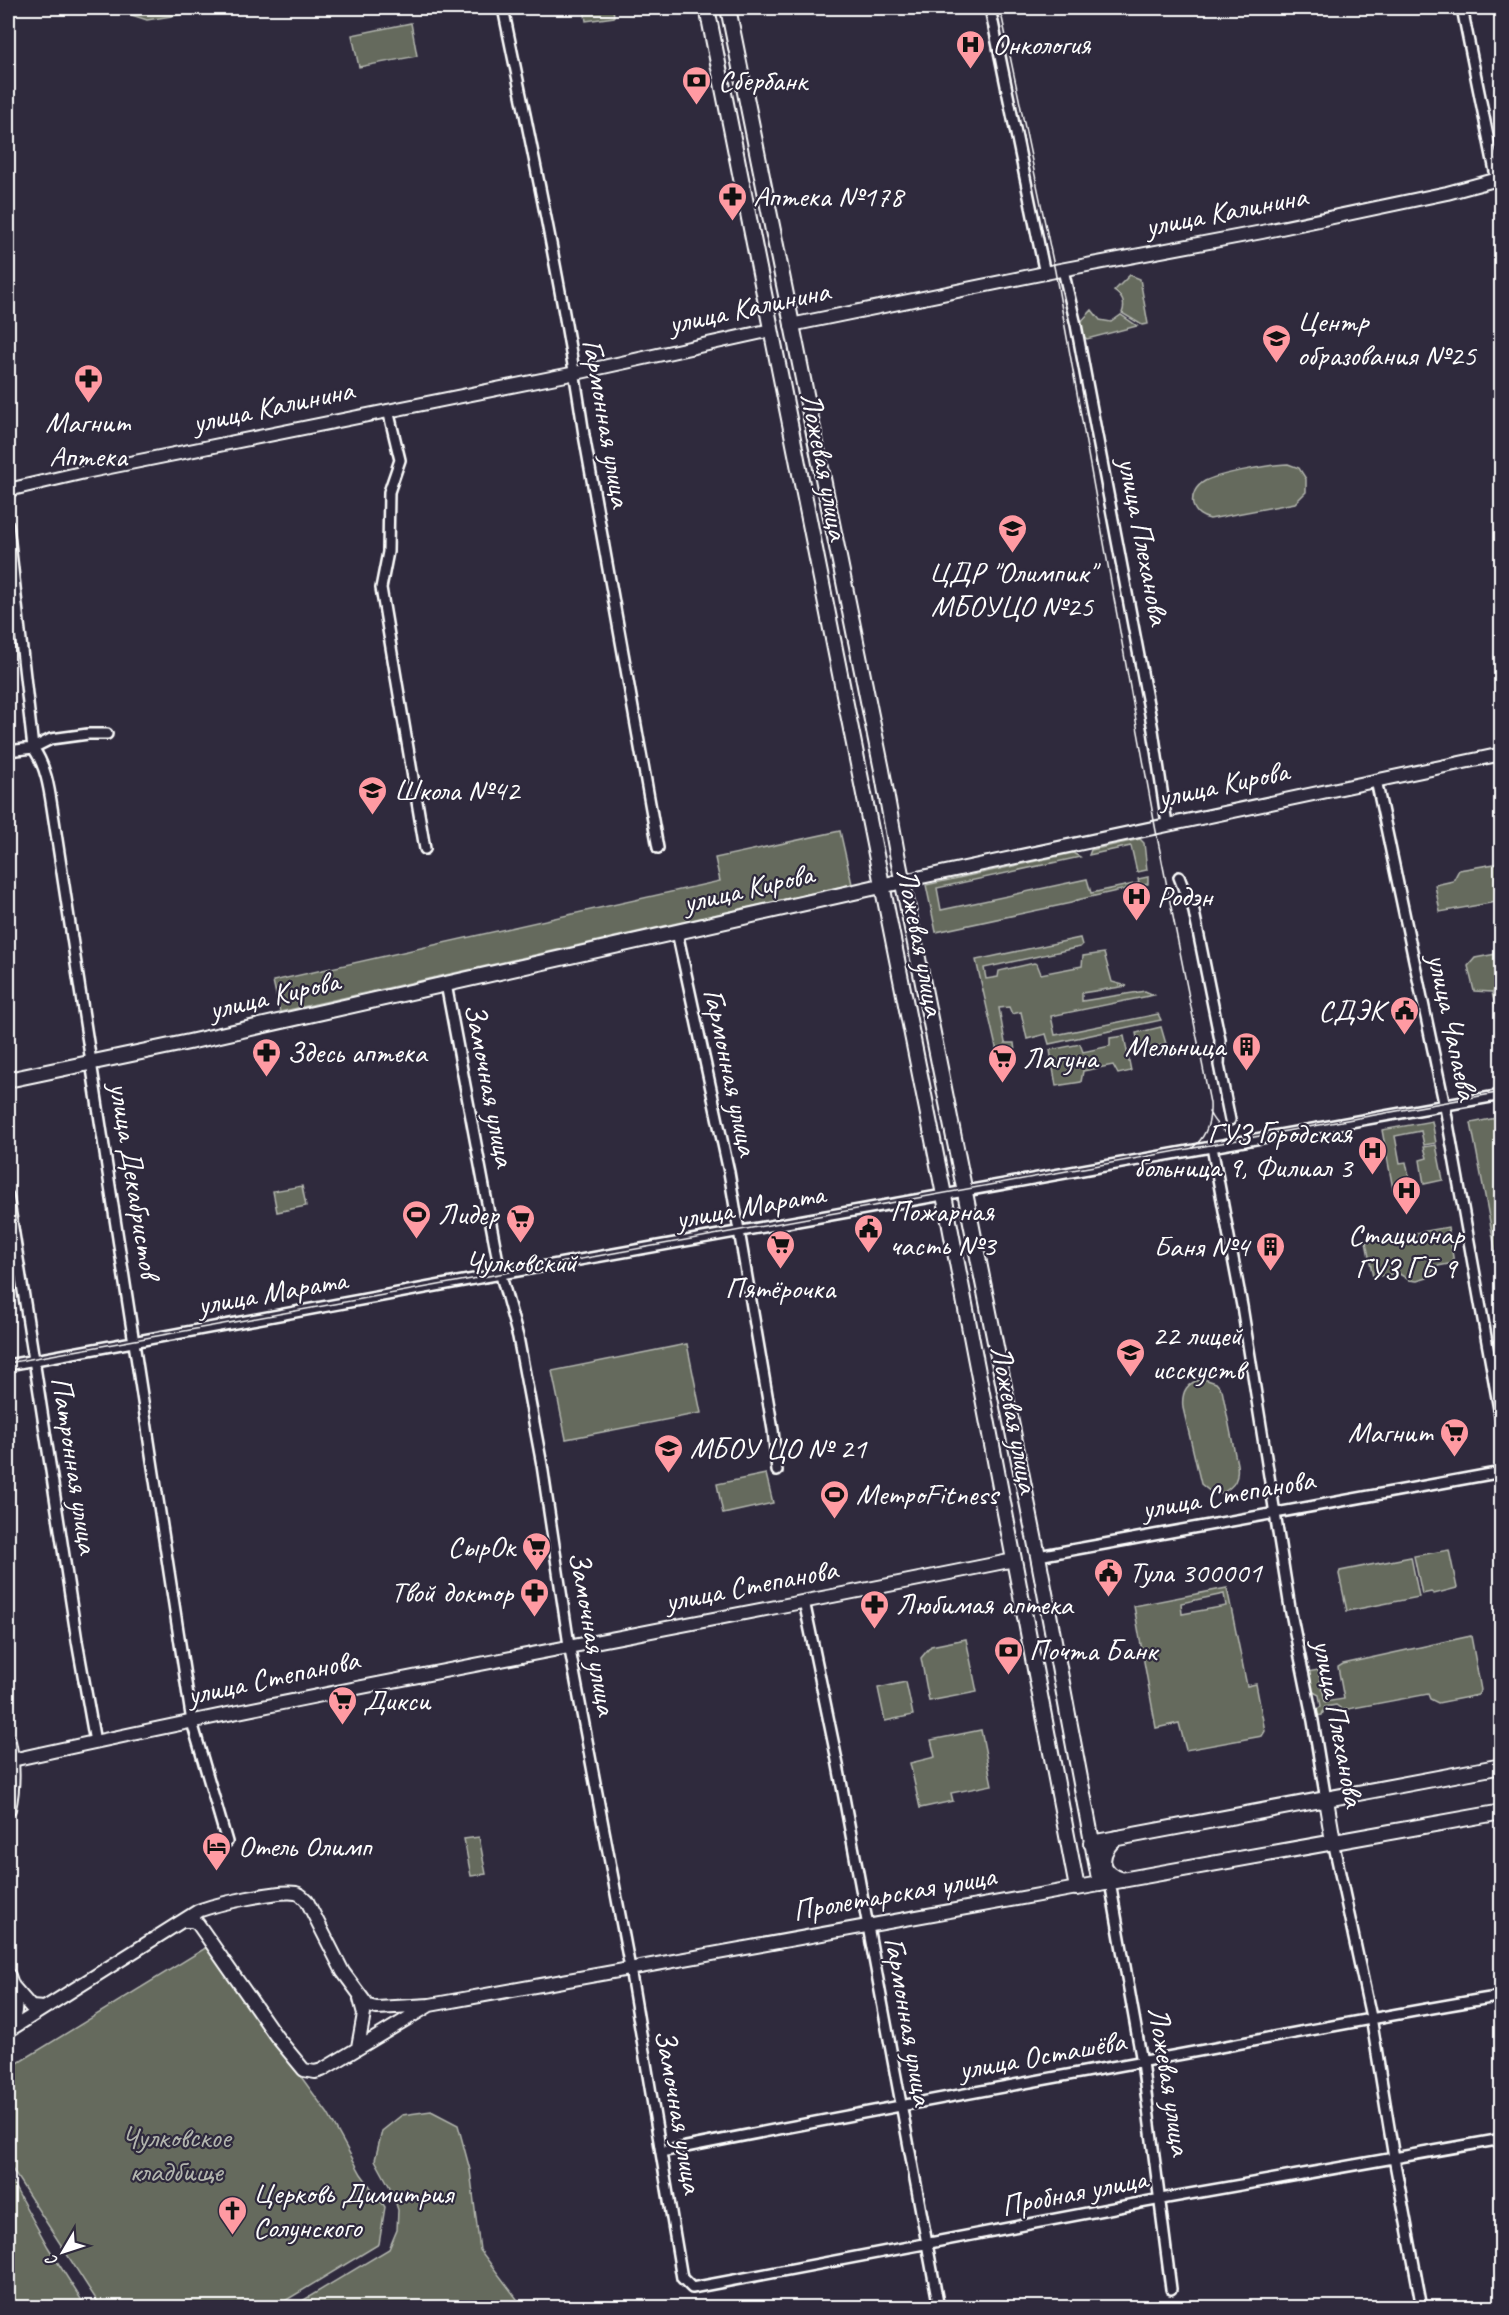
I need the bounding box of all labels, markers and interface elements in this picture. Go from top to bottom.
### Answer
place label: Онкология [992,25,1091,63]
hospital icon: Онкология [955,28,987,70]
place label: Сбербанк [718,61,809,99]
bank icon: Сбербанк [681,64,713,106]
street label: улица Калинина [1140,176,1312,246]
place label: Аптека №178 [753,177,906,215]
pharmacy icon: Аптека №178 [716,180,748,222]
street label: улица Калинина [663,271,835,343]
place label: Центр образования №25 [1297,302,1478,374]
school or university icon: Центр образования №25 [1260,322,1292,364]
street label: Гармонная улица [574,336,641,512]
pharmacy icon: Магнит Аптека [72,362,104,404]
street label: улица Калинина [187,370,359,442]
street label: Ложевая улица [792,389,858,545]
place label: Магнит Аптека [45,403,132,475]
street label: улица Плеханова [1109,452,1179,630]
school or university icon: ЦДР "Олимпик" МБОУЦО №25 [996,512,1028,554]
place label: ЦДР "Олимпик" МБОУЦО №25 [929,553,1101,625]
street label: улица Кирова [1152,751,1294,817]
place label: Школа №42 [394,771,522,809]
school or university icon: Школа №42 [357,774,389,816]
street label: улица Кирова [677,854,819,922]
street label: Ложевая улица [888,865,954,1021]
place label: Родэн [1157,877,1214,915]
hospital icon: Родэн [1120,880,1152,922]
street label: улица Чапаева [1419,948,1487,1106]
street label: улица Кирова [203,961,345,1029]
street label: Гармонная улица [695,985,768,1161]
place label: СДЭК [1318,991,1390,1029]
public building icon: СДЭК [1389,994,1421,1036]
street label: Замочная улица [456,1000,525,1172]
place label: Мельница [1125,1027,1228,1065]
building icon: Мельница [1230,1030,1262,1072]
place label: Здесь аптека [287,1033,429,1071]
pharmacy icon: Здесь аптека [250,1036,282,1078]
place label: Лагуна [1023,1039,1100,1077]
supermarket icon: Лагуна [986,1042,1018,1084]
street label: улица Декабристов [101,1078,170,1285]
place label: ГУЗ Городская больница 9, Филиал 3 [1134,1114,1354,1186]
hospital icon: ГУЗ Городская больница 9, Филиал 3 [1357,1134,1389,1176]
street label: улица Марата [671,1174,830,1238]
hospital icon: Стационар ГУЗ ГБ 9 [1390,1174,1422,1216]
place label: Пожарная часть №3 [890,1192,998,1264]
place label: Лидер [438,1195,500,1233]
sports icon: Лидер [401,1198,433,1240]
supermarket icon: Чулковский [505,1202,537,1244]
public building icon: Пожарная часть №3 [853,1212,885,1254]
place label: Стационар ГУЗ ГБ 9 [1348,1215,1466,1287]
place label: Баня №4 [1153,1227,1251,1265]
supermarket icon: Пятёрочка [764,1228,796,1270]
building icon: Баня №4 [1254,1230,1286,1272]
place label: Чулковский [465,1243,578,1281]
street label: улица Марата [193,1260,352,1324]
place label: Пятёрочка [725,1269,837,1307]
place label: 22 лицей исскуств [1152,1316,1249,1388]
school or university icon: 22 лицей исскуств [1115,1336,1147,1378]
street label: Ложевая улица [982,1342,1048,1498]
street label: Патронная улица [42,1374,108,1558]
place label: Магнит [1348,1413,1434,1451]
supermarket icon: Магнит [1438,1416,1470,1458]
place label: МБОУ ЦО № 21 [690,1429,868,1467]
school or university icon: МБОУ ЦО № 21 [653,1432,685,1474]
street label: улица Степанова [1137,1460,1319,1528]
place label: МетроFitness [856,1475,1000,1513]
sports icon: МетроFitness [819,1478,851,1520]
place label: СырОк [448,1527,517,1565]
supermarket icon: СырОк [520,1530,552,1572]
street label: Замочная улица [560,1548,626,1720]
street label: улица Степанова [660,1549,842,1621]
place label: Тула 300001 [1129,1553,1263,1591]
public building icon: Тула 300001 [1092,1556,1124,1598]
place label: Твой доктор [391,1573,515,1611]
pharmacy icon: Твой доктор [518,1576,550,1618]
place label: Любимая аптека [896,1585,1075,1623]
pharmacy icon: Любимая аптека [859,1588,891,1630]
place label: Почта Банк [1029,1631,1160,1669]
bank icon: Почта Банк [992,1634,1024,1676]
street label: улица Плеханова [1304,1634,1374,1812]
street label: улица Степанова [182,1640,364,1714]
place label: Дикси [363,1681,432,1719]
supermarket icon: Дикси [326,1684,358,1726]
place label: Отель Олимп [238,1827,373,1865]
hotel icon: Отель Олимп [201,1830,233,1872]
street label: Пролетарская улица [790,1856,1000,1930]
street label: Гармонная улица [876,1934,943,2110]
street label: Ложевая улица [1140,2004,1201,2160]
street label: улица Осташёва [954,2021,1130,2089]
street label: Замочная улица [646,2026,712,2198]
park label: Чулковское кладбище [122,2118,233,2190]
street label: Пробная улица [998,2159,1153,2225]
place label: Церковь Димитрия Солунского [253,2174,456,2246]
church icon: Церковь Димитрия Солунского [216,2194,248,2236]
north arrow [33,2222,93,2282]
text: С [41,2250,62,2270]

